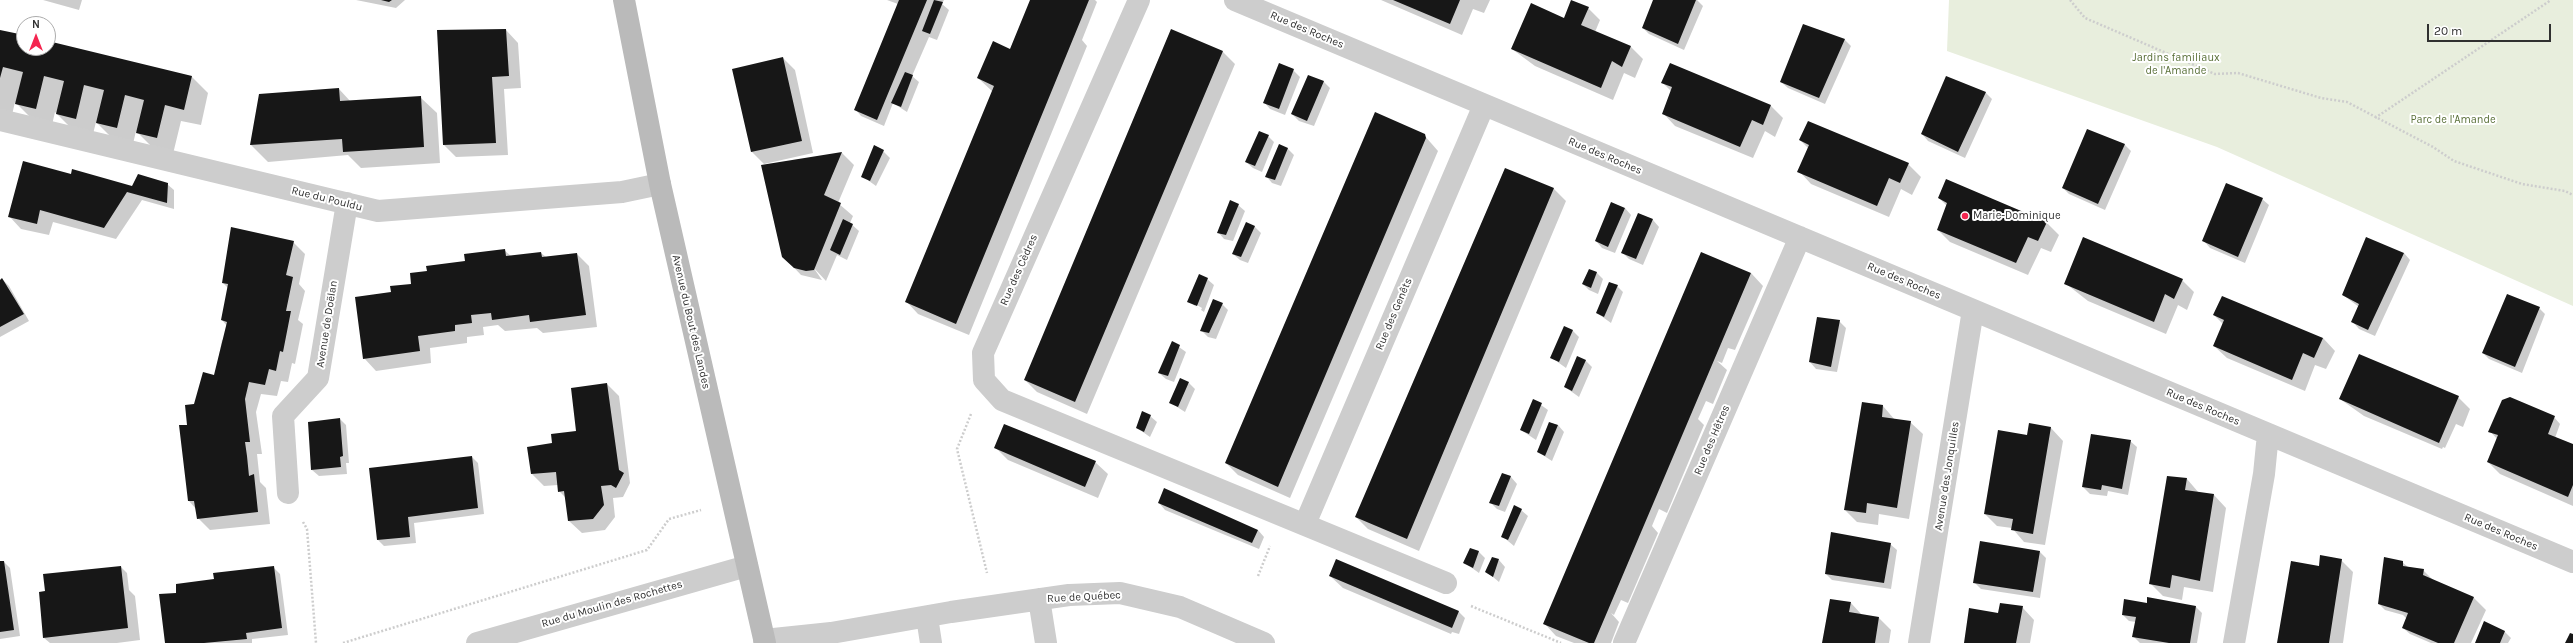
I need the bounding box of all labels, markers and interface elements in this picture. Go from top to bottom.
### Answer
street label: Rue des Roches [1268,9,1346,51]
north arrow [16,16,56,56]
scale bar [2429,16,2553,42]
text: N [32,18,40,31]
text: 20 m [2434,24,2462,38]
park label: Jardins familiaux de l'Amande [2132,51,2220,77]
park label: Parc de l'Amande [2410,113,2496,127]
street label: Rue des Roches [1566,135,1644,177]
street label: Rue du Pouldu [290,184,364,214]
place label: Marie-Dominique [1973,209,2061,223]
marker: Marie-Dominique [1960,211,1970,221]
street label: Rue des Cèdres [997,232,1041,308]
street label: Avenue du Bout des Landes [669,254,713,390]
street label: Rue des Roches [1865,260,1943,302]
street label: Rue des Genêts [1373,276,1415,352]
street label: Avenue de Doëlan [314,279,340,369]
street label: Rue des Roches [2164,386,2242,428]
street label: Rue des Hêtres [1691,403,1733,477]
street label: Avenue des Jonquilles [1932,420,1962,532]
street label: Rue des Roches [2462,511,2540,553]
street label: Rue du Moulin des Rochettes [540,578,684,630]
street label: Rue de Québec [1047,588,1121,606]

